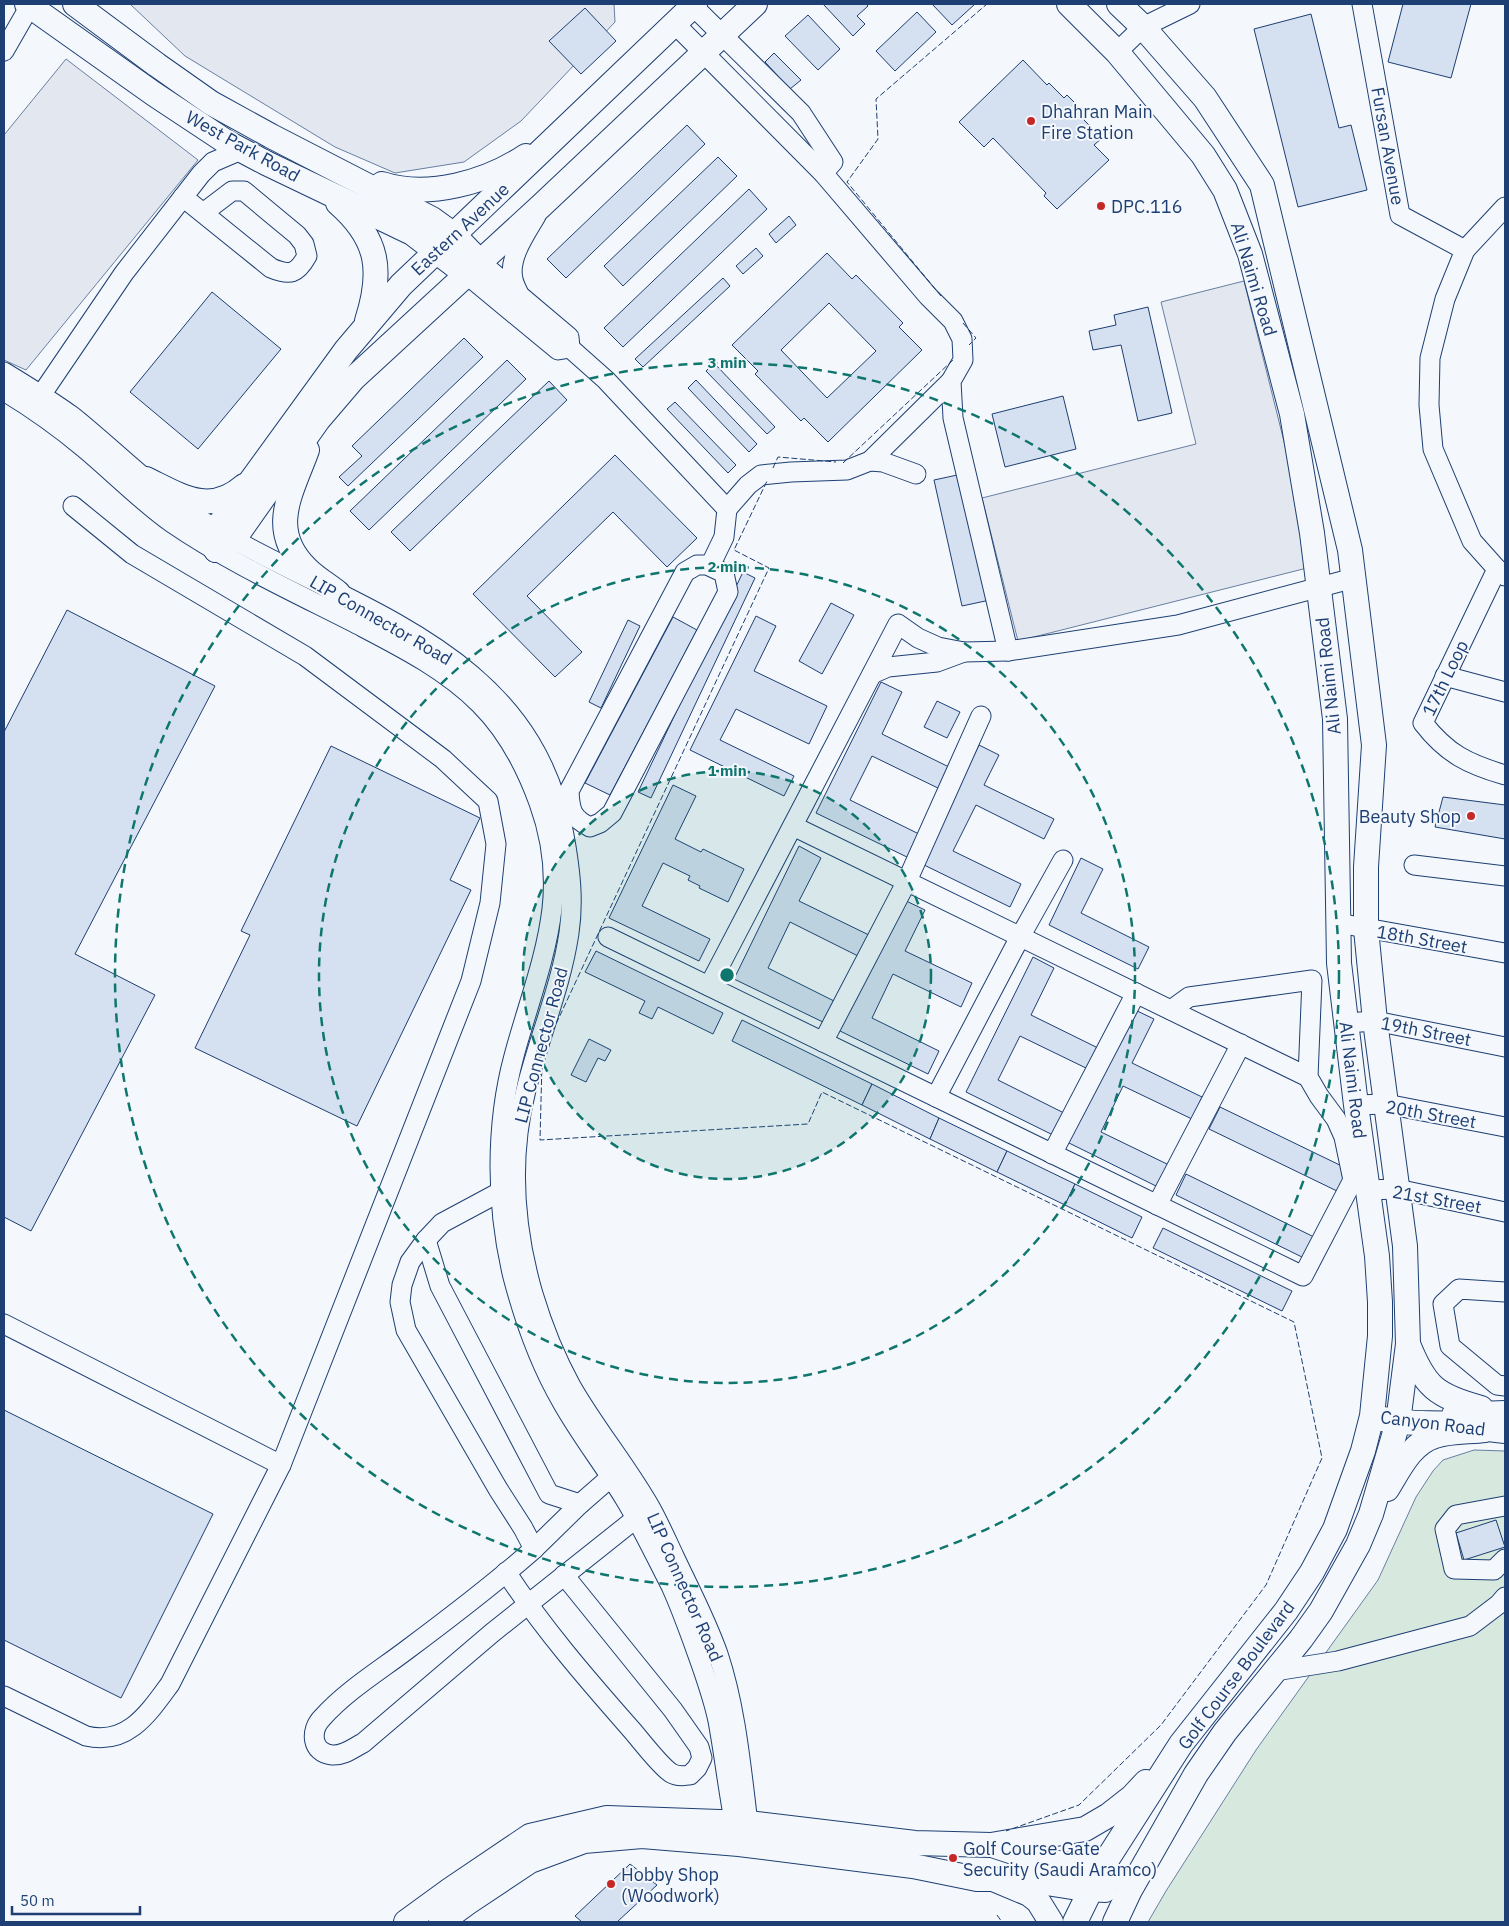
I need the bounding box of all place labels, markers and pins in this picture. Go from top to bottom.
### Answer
place label: Dhahran Main Fire Station [1041,100,1153,144]
marker: Dhahran Main Fire Station [1025,115,1037,127]
place label: DPC.116 [1111,195,1182,218]
marker: DPC.116 [1095,200,1107,212]
place label: Beauty Shop [1359,805,1461,828]
marker: Beauty Shop [1465,810,1477,822]
centre of rings [718,966,736,984]
place label: Golf Course Gate Security (Saudi Aramco) [963,1837,1157,1881]
marker: Golf Course Gate Security (Saudi Aramco) [947,1852,959,1864]
place label: Hobby Shop (Woodwork) [621,1863,720,1907]
marker: Hobby Shop (Woodwork) [605,1878,617,1890]

